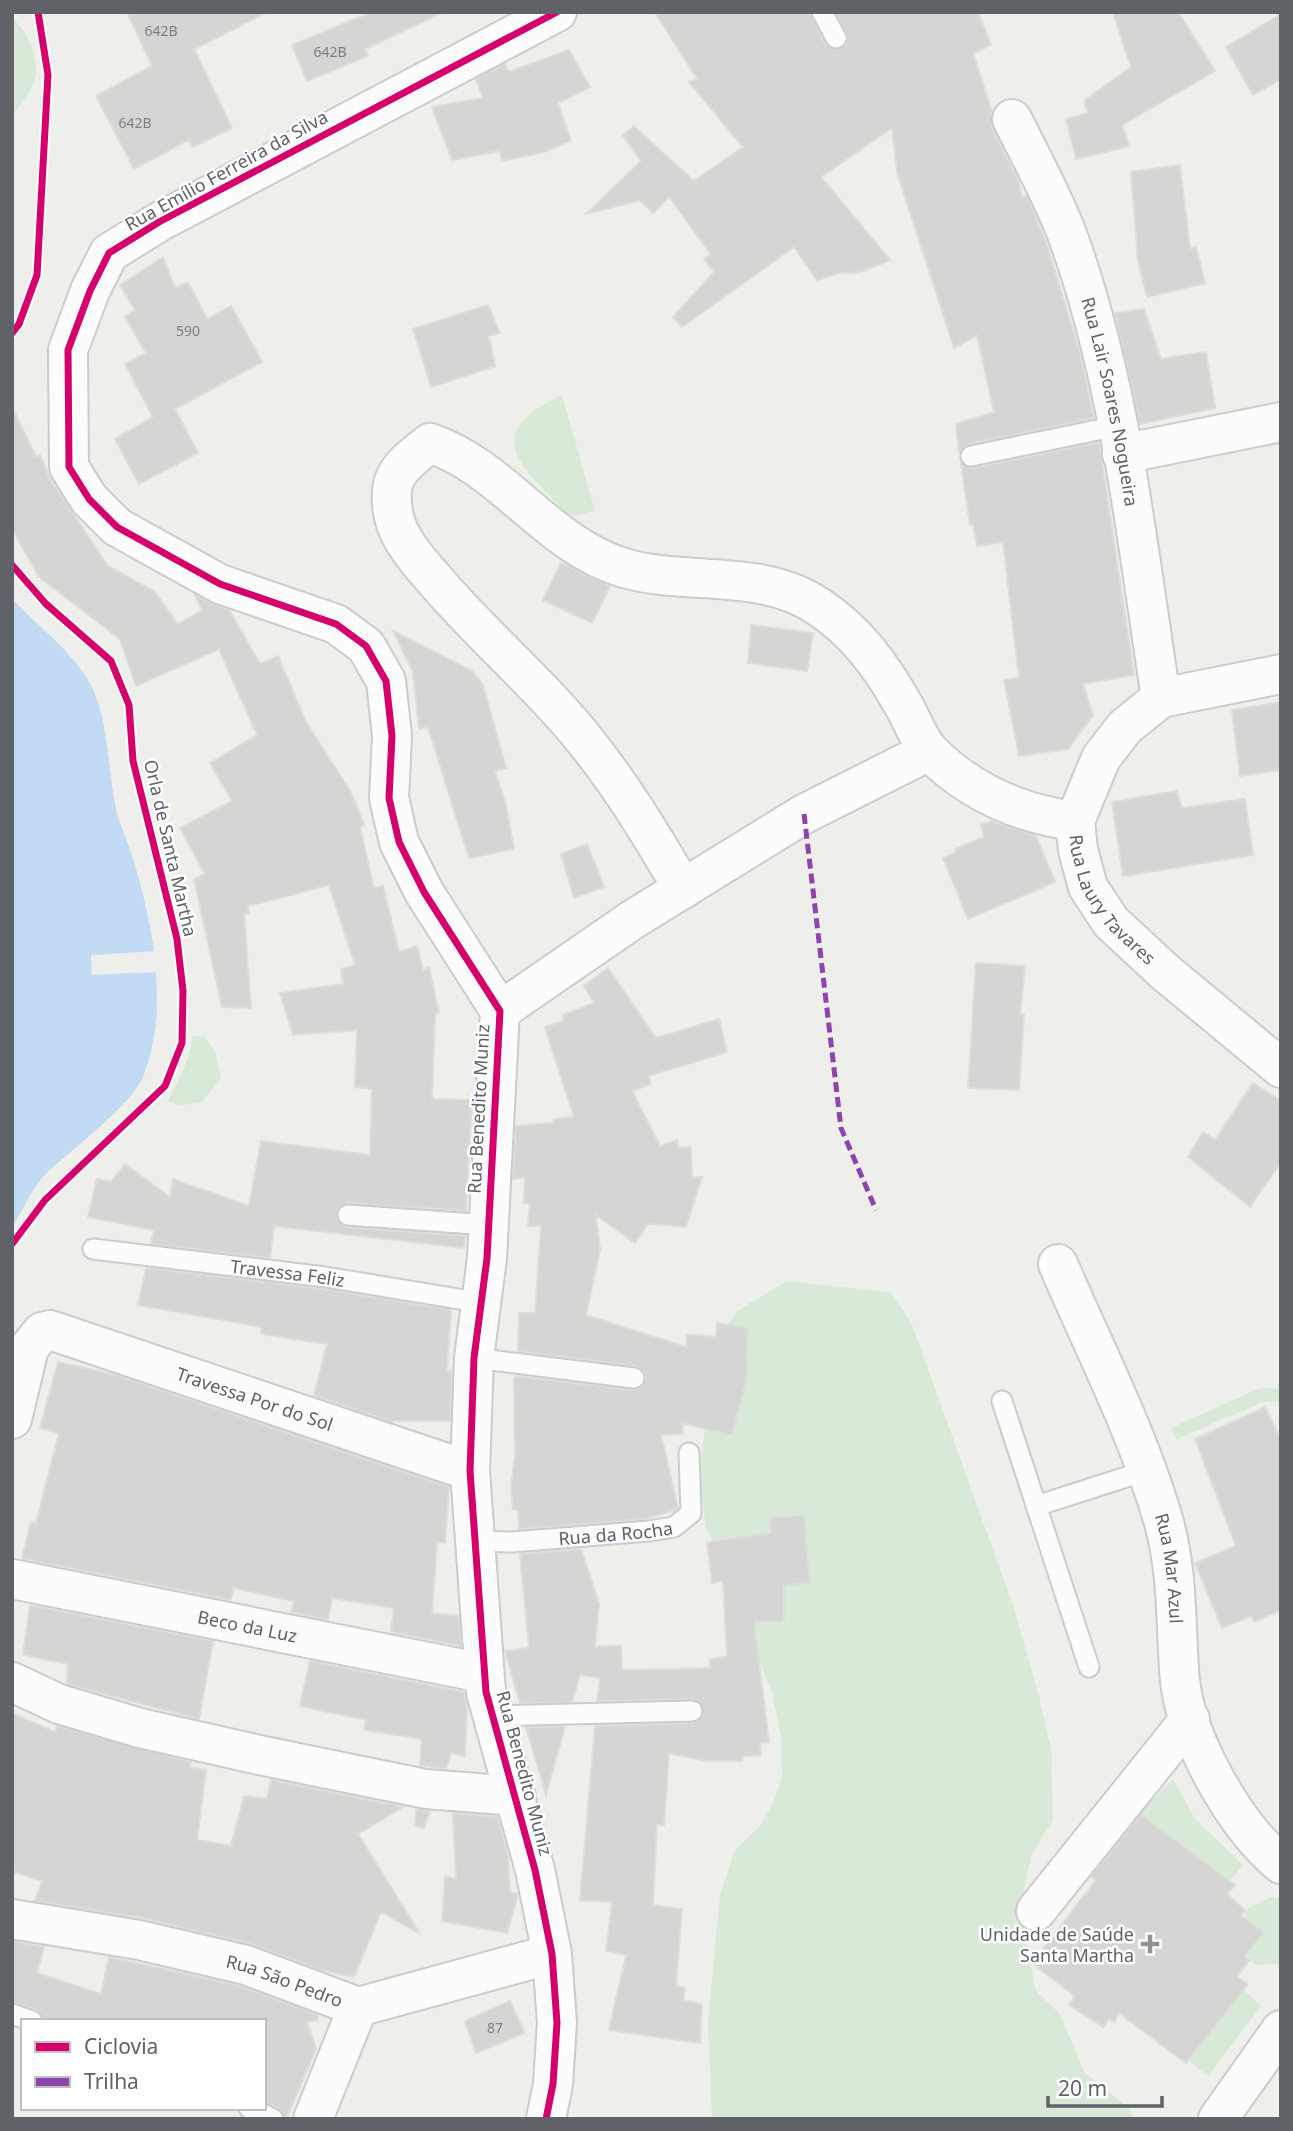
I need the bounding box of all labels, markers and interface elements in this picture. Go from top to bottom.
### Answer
house number: 642B [144,21,178,40]
house number: 642B [313,42,347,61]
street label: Rua Emílio Ferreira da Silva [120,104,332,236]
house number: 642B [118,113,152,132]
street label: Rua Lair Soares Nogueira [1076,294,1144,508]
house number: 590 [176,321,200,340]
street label: Orla de Santa Martha [139,757,203,939]
street label: Rua Laury Tavares [1064,833,1161,970]
street label: Rua Benedito Muniz [462,1024,494,1194]
street label: Travessa Feliz [229,1254,346,1292]
street label: Travessa Por do Sol [174,1361,336,1436]
street label: Rua Mar Azul [1150,1510,1189,1624]
street label: Rua da Rocha [557,1515,675,1550]
street label: Beco da Luz [195,1604,299,1648]
street label: Rua Benedito Muniz [491,1688,559,1858]
place label: Unidade de Saúde Santa Martha [980,1922,1134,1967]
marker: Unidade de Saúde Santa Martha [1140,1934,1160,1954]
street label: Rua São Pedro [224,1949,346,2012]
house number: 87 [487,2018,503,2037]
legend [21,2019,266,2110]
text: Ciclovia [84,2032,158,2060]
scale bar [1048,2064,1162,2108]
text: Trilha [84,2067,139,2095]
text: 20 m [1058,2074,1107,2102]

